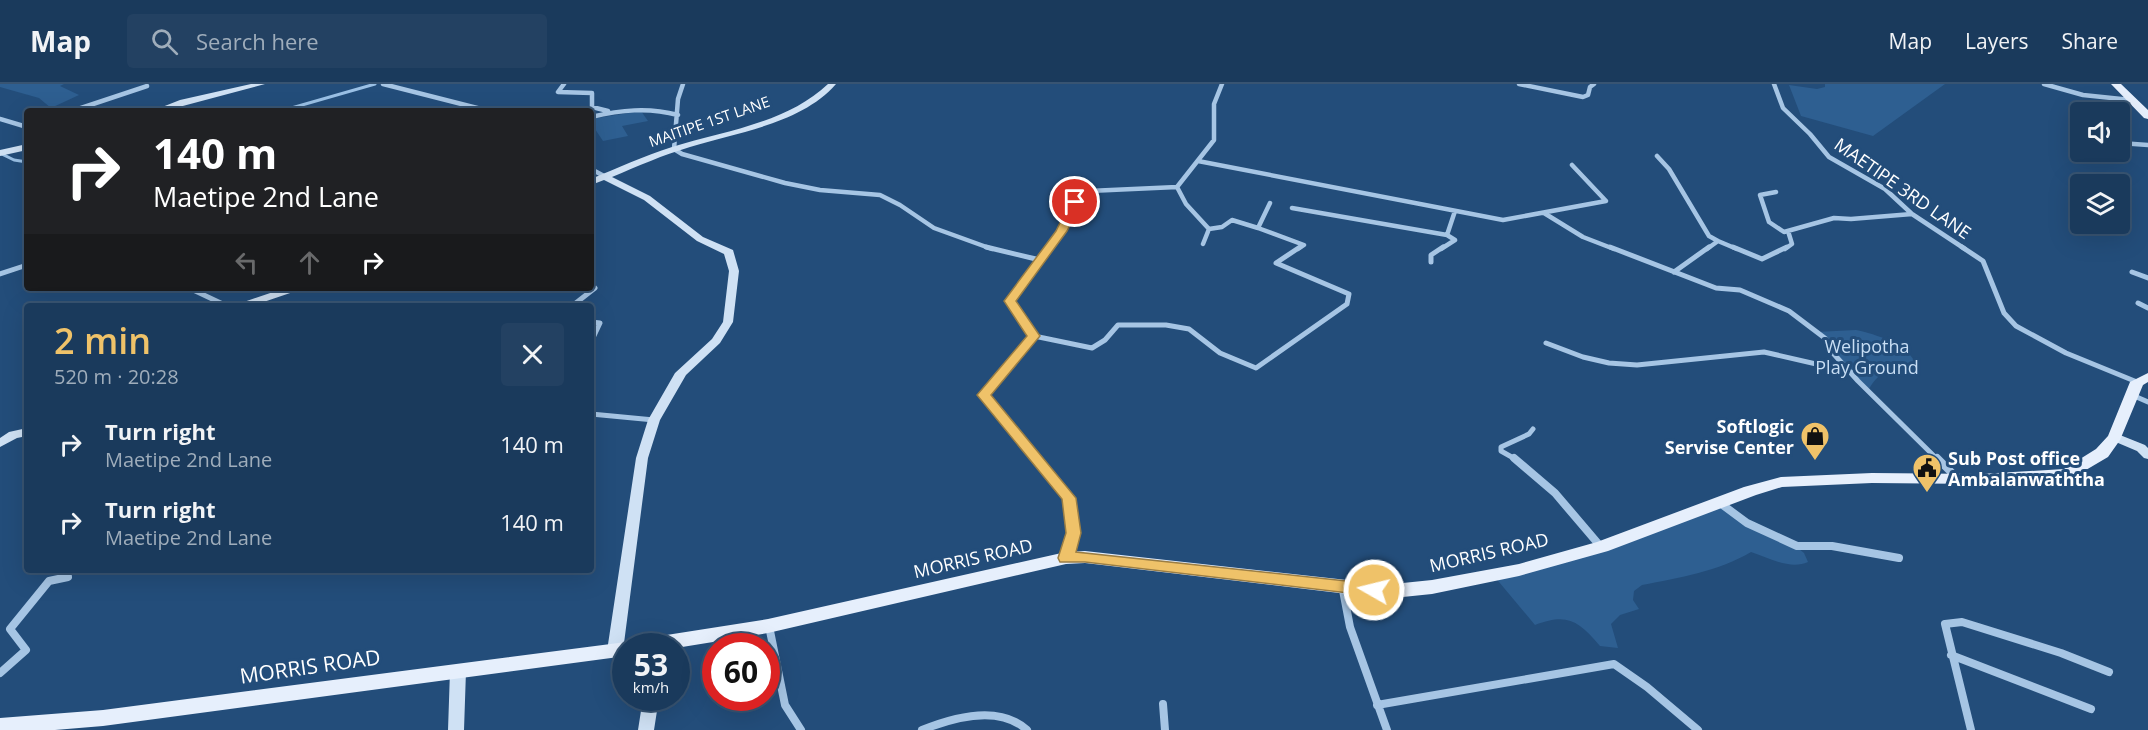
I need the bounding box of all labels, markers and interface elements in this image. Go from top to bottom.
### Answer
search box [127,14,547,68]
text: Map [30,22,91,60]
icon: search [148,25,181,58]
text: Search here [196,26,319,56]
text: Map [1889,27,1932,55]
text: Layers [1965,27,2029,55]
text: Share [2062,27,2118,55]
street label: MAITIPE 1ST LANE [646,91,772,151]
map controls [2070,102,2130,234]
button: sound [2070,102,2130,162]
text: 140 m [153,124,277,181]
icon: right [54,132,132,210]
street label: MAETIPE 3RD LANE [1830,132,1976,244]
button: layers [2070,174,2130,234]
pin [1049,176,1100,227]
text: Maetipe 2nd Lane [153,178,379,215]
icon: arrive [1058,185,1091,218]
icon: left [230,246,263,279]
icon: ahead [293,246,326,279]
icon: right [356,246,389,279]
text: 2 min [54,316,151,365]
button: close [501,323,564,386]
park label: Welipotha Play Ground [1815,334,1919,379]
text: 520 m · 20:28 [54,363,179,390]
place label: Softlogic Servise Center [1665,414,1794,459]
text: Turn right [105,416,216,446]
shop icon: Softlogic Servise Center [1799,420,1831,462]
icon: right [54,428,87,461]
text: 140 m [500,429,564,459]
text: Maetipe 2nd Lane [105,446,272,473]
place label: Sub Post office Ambalanwaththa [1948,446,2105,491]
public building icon: Sub Post office Ambalanwaththa [1911,452,1943,494]
text: Turn right [105,494,216,524]
icon: right [54,506,87,539]
text: 140 m [500,507,564,537]
text: Maetipe 2nd Lane [105,524,272,551]
street label: MORRIS ROAD [1427,527,1551,577]
street label: MORRIS ROAD [911,533,1035,583]
position arrow [1342,558,1406,622]
speed limit sign: 60 [702,633,780,711]
street label: MORRIS ROAD [238,642,382,690]
text: 53 [634,644,668,685]
text: km/h [633,677,669,697]

